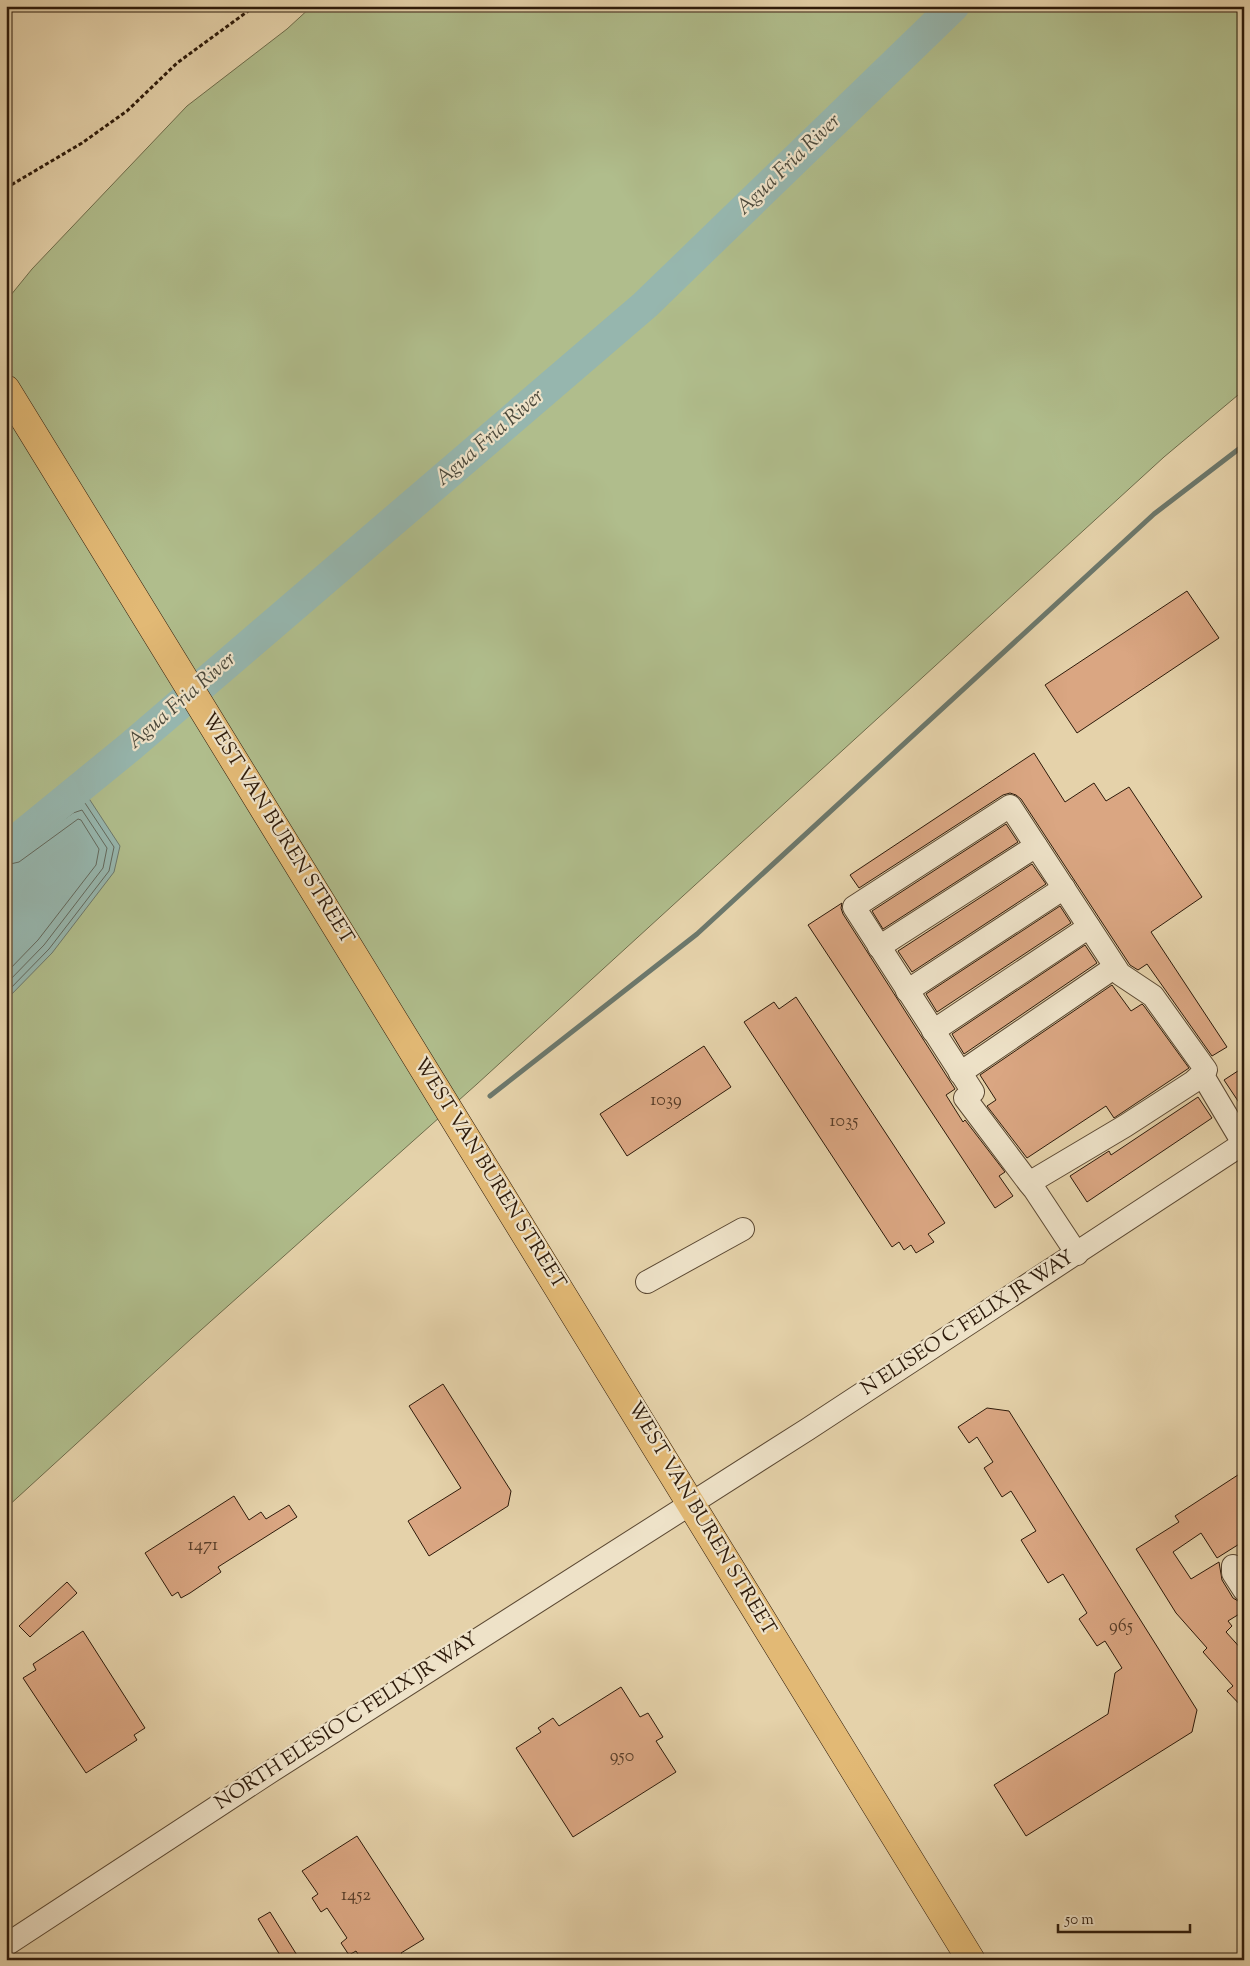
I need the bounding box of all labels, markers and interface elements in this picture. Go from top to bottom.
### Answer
water label: Agua Fria River [730,107,848,223]
water label: Agua Fria River [429,382,551,494]
water label: Agua Fria River [121,645,243,757]
street label: WEST VAN BUREN STREET [194,708,360,950]
street label: WEST VAN BUREN STREET [406,1053,572,1295]
house number: 1039 [650,1088,682,1114]
house number: 1035 [830,1109,858,1135]
street label: N ELISEO C FELIX JR WAY [856,1244,1080,1404]
street label: WEST VAN BUREN STREET [619,1396,783,1642]
house number: 1471 [188,1533,218,1559]
house number: 965 [1109,1614,1133,1640]
street label: NORTH ELESIO C FELIX JR WAY [210,1626,484,1818]
house number: 950 [610,1744,634,1770]
house number: 1452 [341,1883,371,1909]
scale bar [1058,1901,1190,1933]
text: 50 m [1064,1910,1094,1931]

